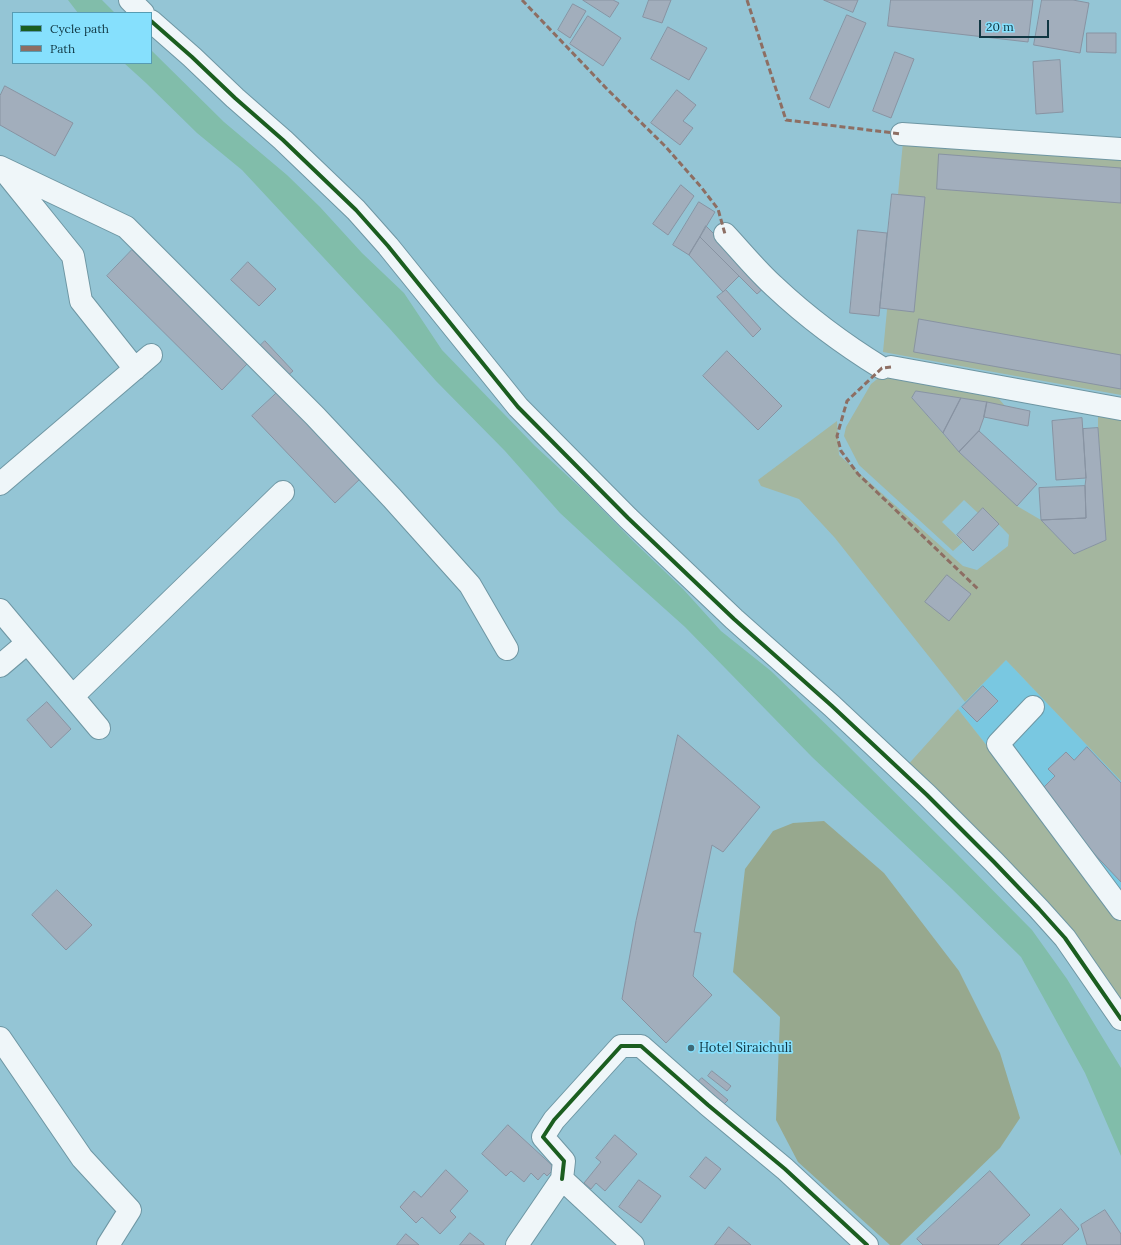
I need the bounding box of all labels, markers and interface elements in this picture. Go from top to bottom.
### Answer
legend [12,12,152,64]
scale bar [981,12,1051,38]
text: 20 m [986,19,1014,34]
text: Cycle path [50,21,109,36]
text: Path [50,41,75,56]
place label: Hotel Siraichuli [699,1040,792,1056]
marker: Hotel Siraichuli [686,1043,696,1053]

